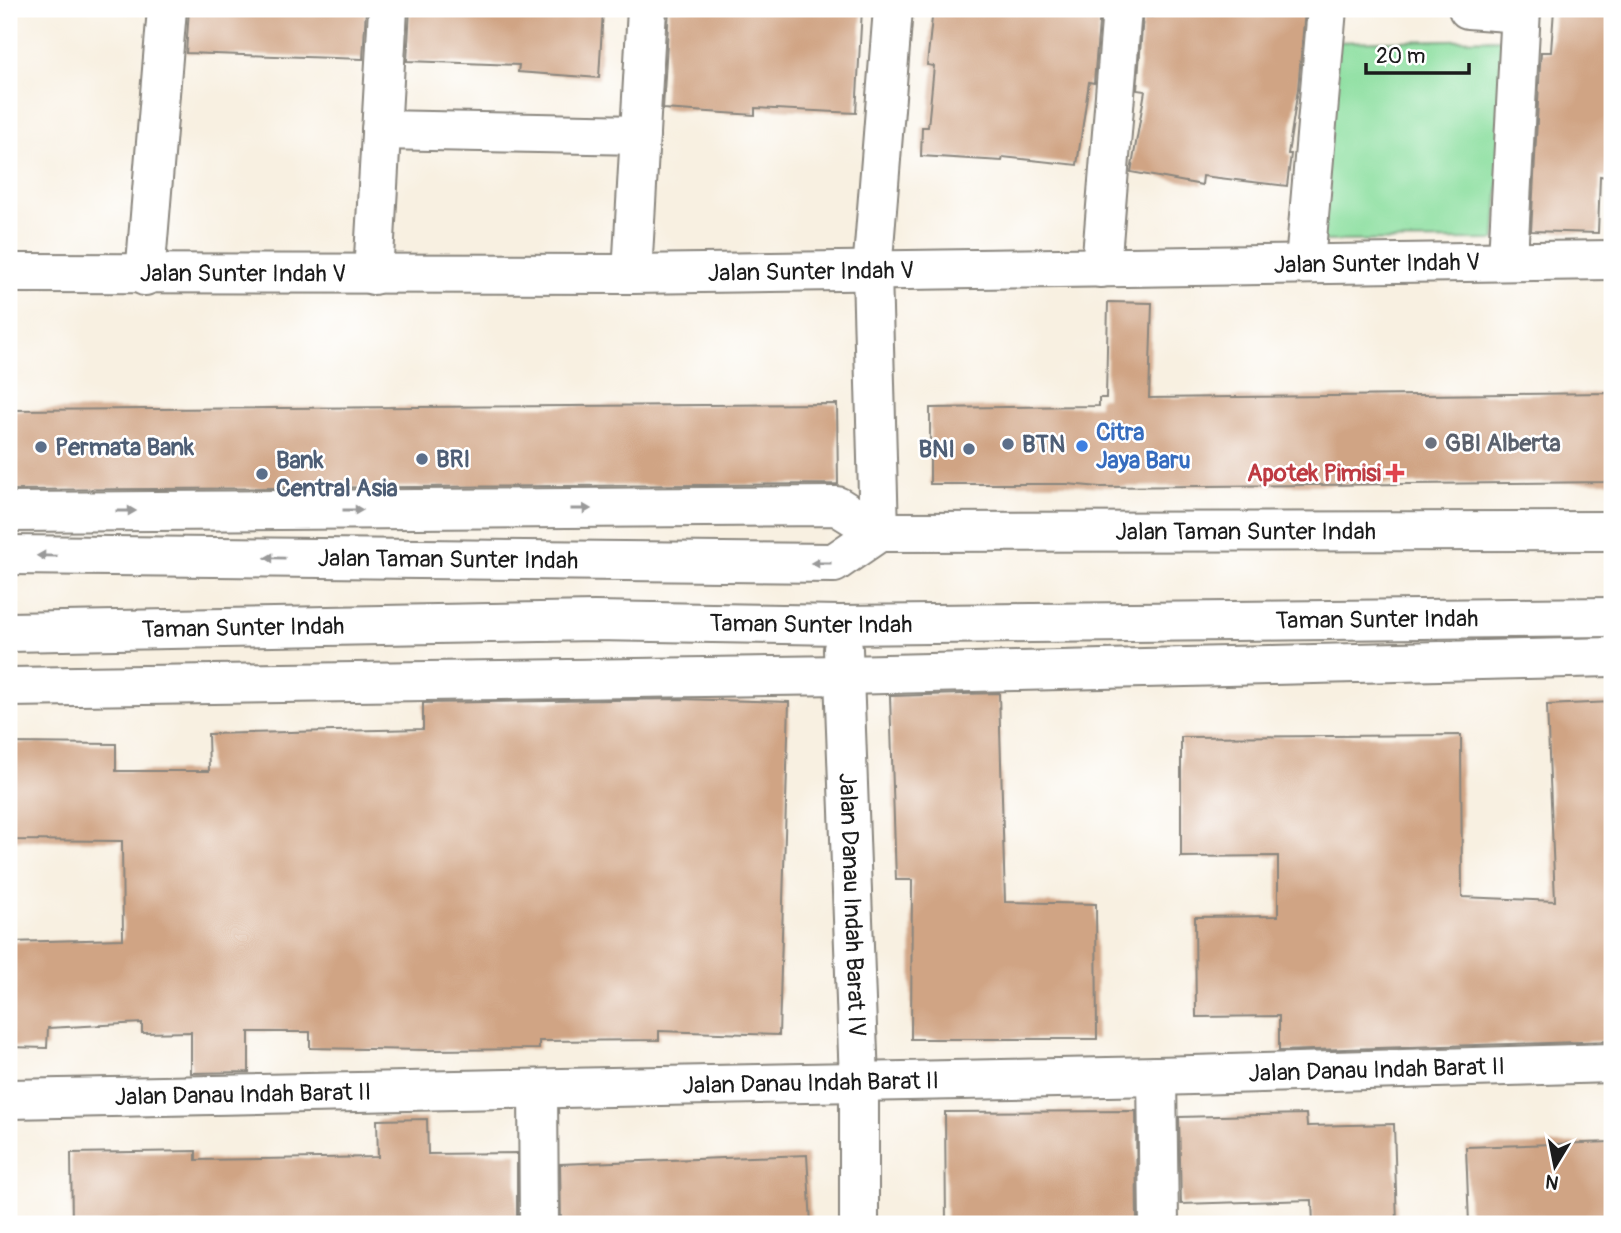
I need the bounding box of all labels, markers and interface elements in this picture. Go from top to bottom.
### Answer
scale bar [1366,32,1469,76]
text: 20 m [1376,43,1425,70]
street label: Jalan Sunter Indah V [1273,248,1480,280]
street label: Jalan Sunter Indah V [707,256,914,288]
street label: Jalan Sunter Indah V [140,259,346,289]
place label: Citra Jaya Baru [1096,418,1191,475]
place label: GBI Alberta [1445,429,1561,458]
place label: BTN [1022,430,1065,459]
place label: Permata Bank [55,433,195,462]
place label: BNI [918,435,955,464]
marker: GBI Alberta [1423,435,1439,451]
marker: BTN [1000,436,1016,452]
marker: Citra Jaya Baru [1074,438,1090,454]
marker: Permata Bank [33,439,49,455]
marker: BNI [961,441,977,457]
place label: BRI [436,445,470,474]
place label: Bank Central Asia [276,446,398,503]
marker: BRI [414,451,430,467]
place label: Apotek Pimisi [1247,459,1381,488]
marker: Apotek Pimisi [1387,465,1403,481]
marker: Bank Central Asia [254,466,270,482]
one-way arrow [570,503,592,514]
one-way arrow [115,505,137,517]
one-way arrow [343,505,365,516]
street label: Jalan Taman Sunter Indah [1115,517,1376,547]
street label: Jalan Taman Sunter Indah [318,544,578,576]
one-way arrow [36,550,58,562]
one-way arrow [263,553,285,564]
one-way arrow [809,557,831,569]
street label: Taman Sunter Indah [1275,604,1478,635]
street label: Taman Sunter Indah [709,609,913,640]
street label: Taman Sunter Indah [141,612,345,645]
street label: Jalan Danau Indah Barat IV [833,772,871,1038]
street label: Jalan Danau Indah Barat II [1248,1052,1505,1088]
street label: Jalan Danau Indah Barat II [682,1066,940,1101]
street label: Jalan Danau Indah Barat II [114,1078,372,1112]
north arrow [1520,1132,1590,1202]
text: N [1544,1169,1561,1195]

